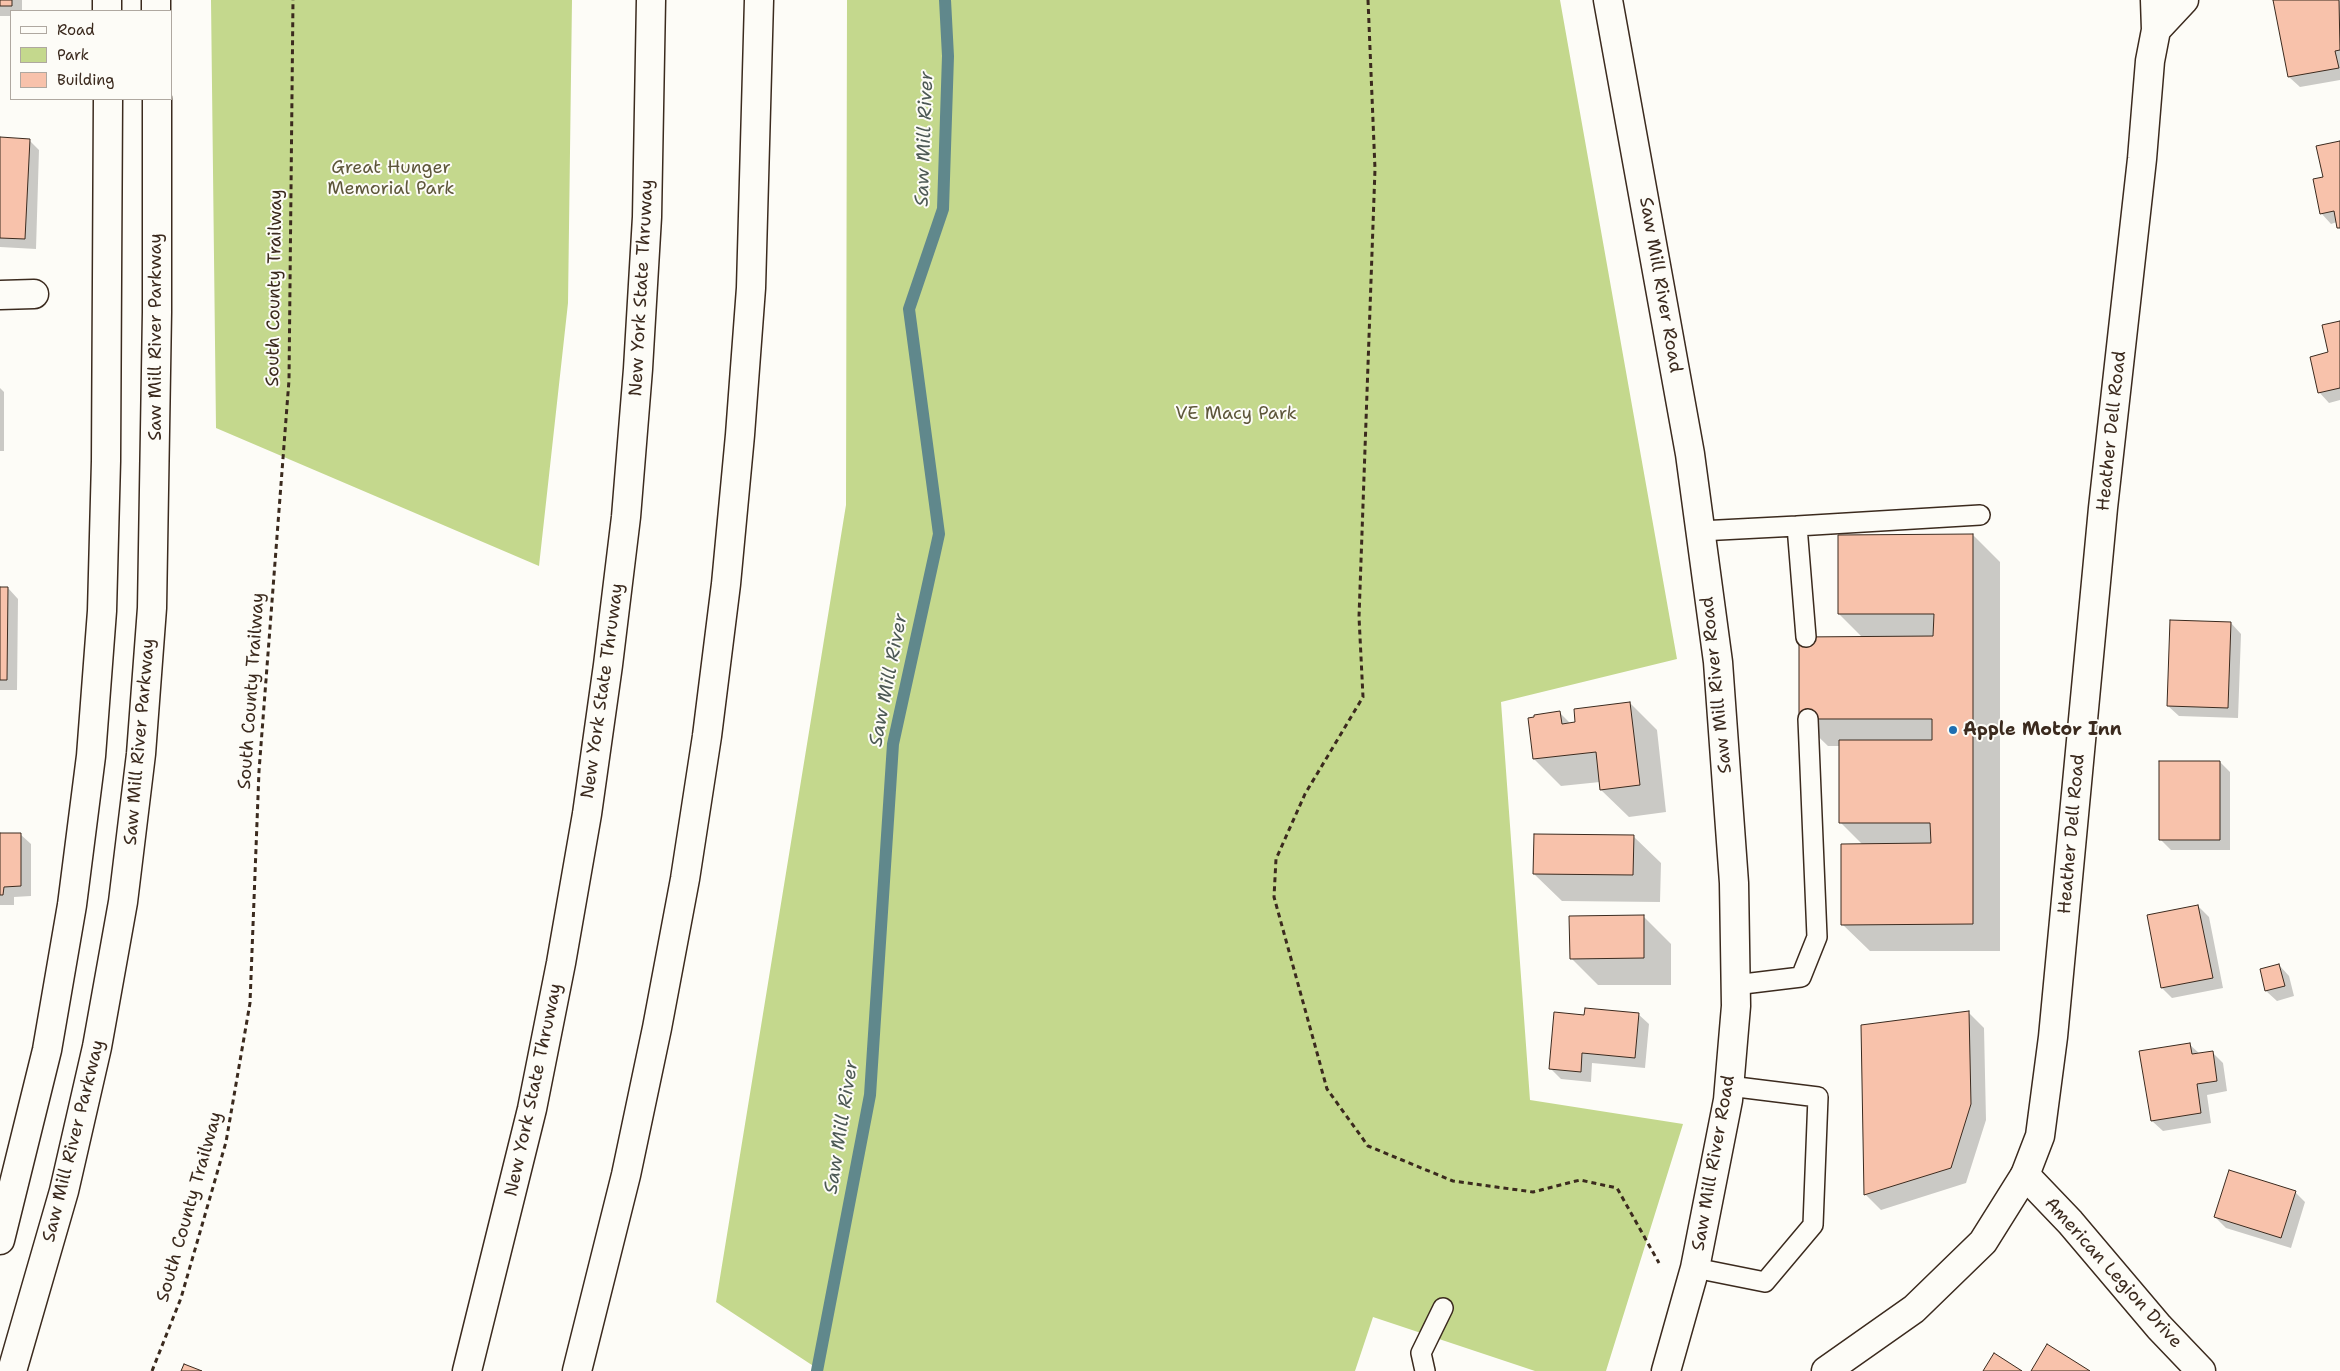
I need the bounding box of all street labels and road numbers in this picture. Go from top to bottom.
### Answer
street label: New York State Thruway [626,179,658,397]
street label: South County Trailway [262,189,288,387]
street label: Saw Mill River Road [1634,196,1686,374]
street label: Saw Mill River Parkway [145,233,167,441]
street label: Heather Dell Road [2093,350,2131,512]
street label: New York State Thruway [577,582,629,800]
street label: South County Trailway [234,592,270,790]
street label: Saw Mill River Road [1697,595,1737,775]
street label: Saw Mill River Parkway [120,638,160,846]
street label: Heather Dell Road [2054,753,2090,915]
street label: New York State Thruway [501,981,567,1199]
street label: Saw Mill River Parkway [38,1038,110,1244]
street label: Saw Mill River Road [1688,1074,1740,1252]
street label: South County Trailway [152,1109,228,1305]
street label: American Legion Drive [2040,1193,2186,1353]

